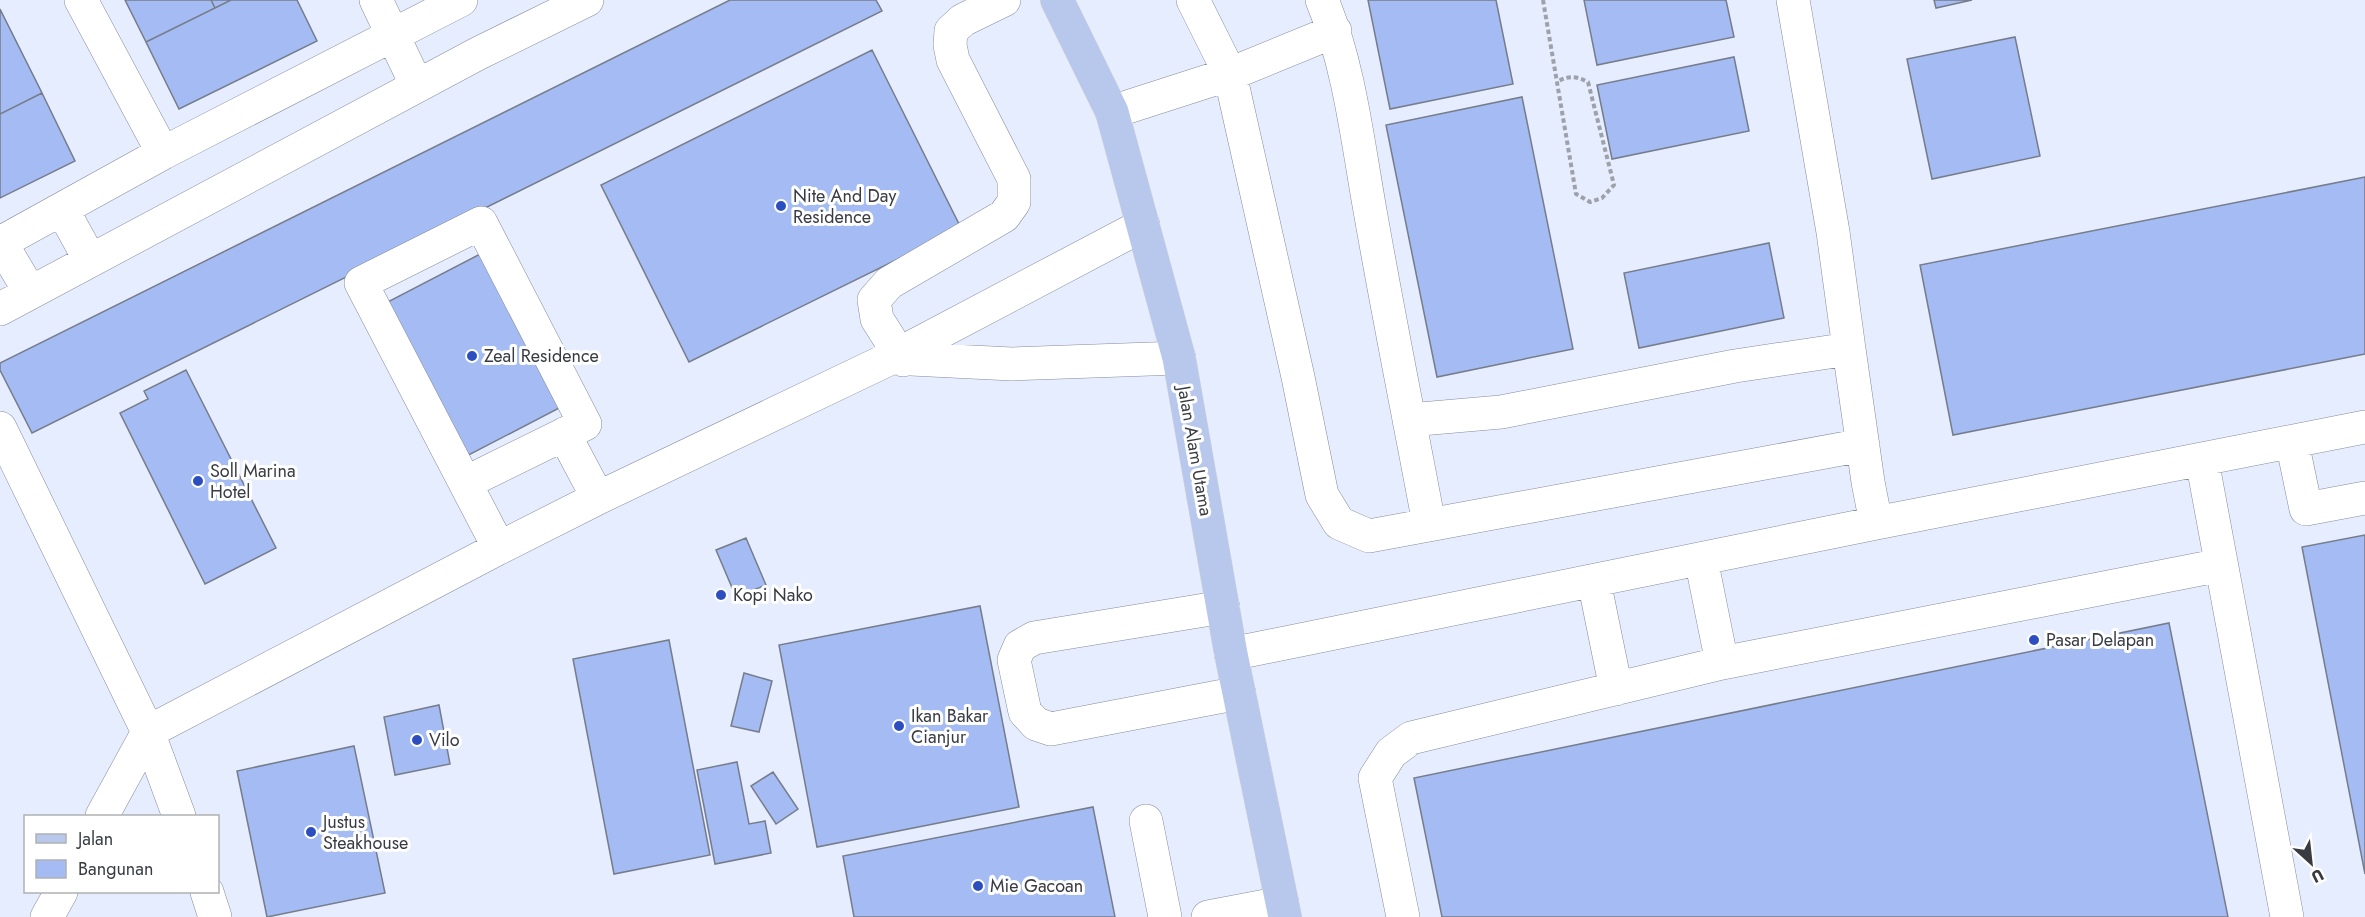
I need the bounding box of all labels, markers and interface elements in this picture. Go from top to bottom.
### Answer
place label: Nite And Day Residence [793,183,896,230]
marker: Nite And Day Residence [774,199,788,213]
place label: Zeal Residence [484,343,599,369]
marker: Zeal Residence [465,349,479,363]
street label: Jalan Alam Utama [1170,382,1219,518]
place label: Soll Marina Hotel [210,458,296,505]
marker: Soll Marina Hotel [191,474,205,488]
place label: Kopi Nako [733,582,813,608]
marker: Kopi Nako [714,588,728,602]
place label: Pasar Delapan [2046,627,2154,653]
marker: Pasar Delapan [2027,633,2041,647]
place label: Ikan Bakar Cianjur [911,703,989,750]
marker: Ikan Bakar Cianjur [892,719,906,733]
place label: Vilo [429,727,460,753]
marker: Vilo [410,733,424,747]
place label: Justus Steakhouse [321,809,408,856]
legend [24,815,219,893]
marker: Justus Steakhouse [304,825,318,839]
text: Jalan [76,826,113,852]
north arrow [2281,833,2341,893]
text: Bangunan [78,856,153,882]
text: U [2307,863,2328,889]
place label: Mie Gacoan [990,873,1083,899]
marker: Mie Gacoan [971,879,985,893]

